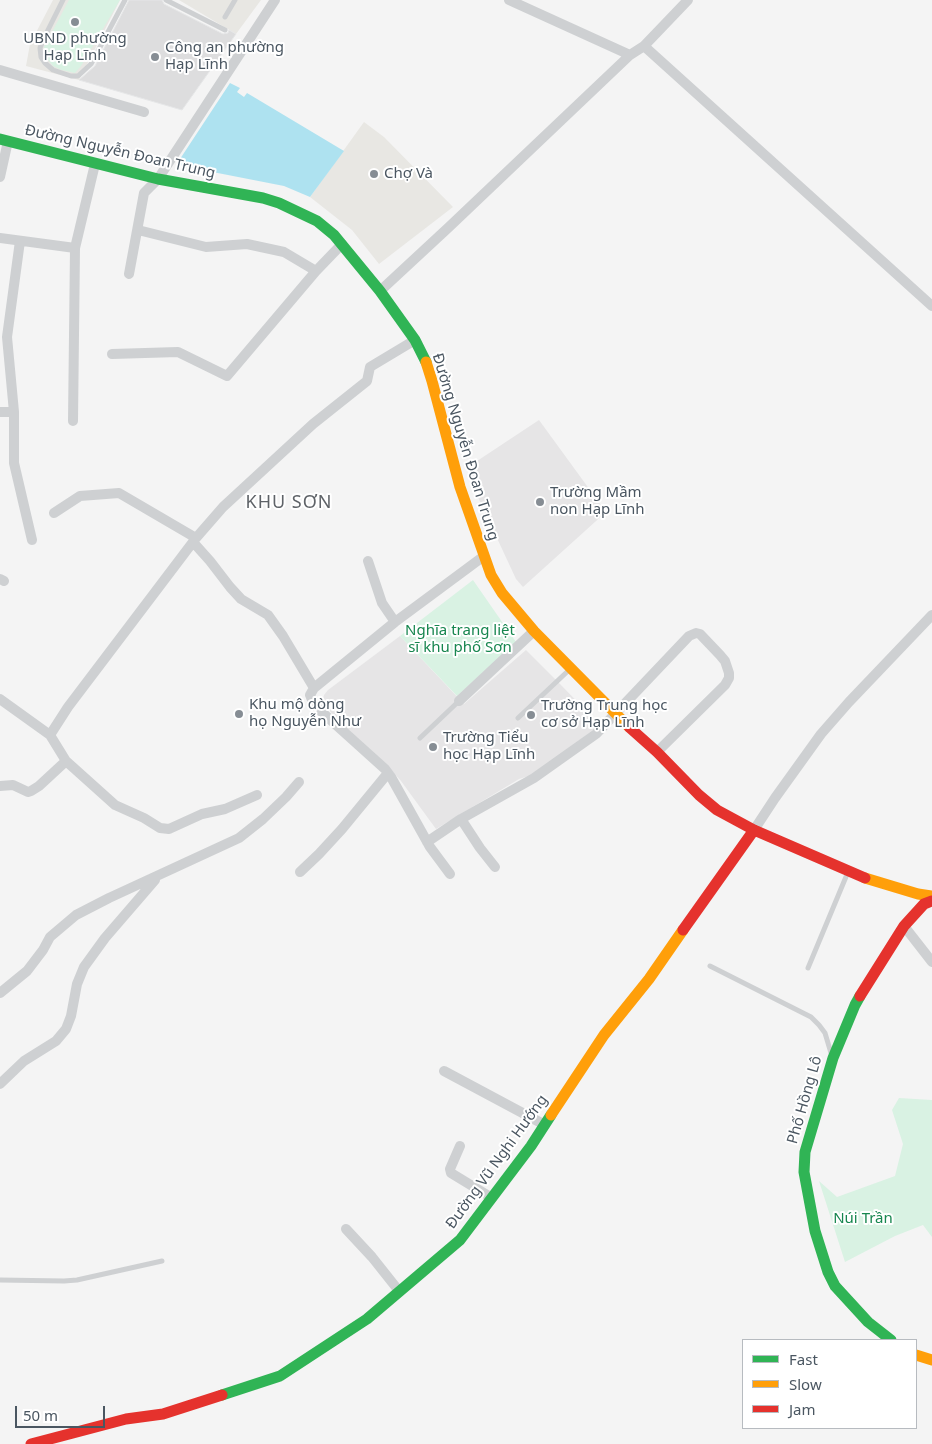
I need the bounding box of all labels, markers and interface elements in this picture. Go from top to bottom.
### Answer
marker: UBND phường Hạp Lĩnh [69,16,81,28]
place label: UBND phường Hạp Lĩnh [23,30,127,65]
place label: Công an phường Hạp Lĩnh [165,39,284,74]
marker: Công an phường Hạp Lĩnh [149,51,161,63]
street label: Đường Nguyễn Đoan Trung [23,121,217,183]
place label: Chợ Và [384,165,433,183]
marker: Chợ Và [368,168,380,180]
street label: Đường Nguyễn Đoan Trung [428,351,502,543]
place label: Trường Mầm non Hạp Lĩnh [550,484,644,519]
district label: KHU SƠN [245,492,333,514]
marker: Trường Mầm non Hạp Lĩnh [534,496,546,508]
park label: Nghĩa trang liệt sĩ khu phố Sơn [405,622,515,657]
place label: Khu mộ dòng họ Nguyễn Như [249,696,361,731]
place label: Trường Trung học cơ sở Hạp Lĩnh [541,697,668,732]
marker: Khu mộ dòng họ Nguyễn Như [233,708,245,720]
marker: Trường Trung học cơ sở Hạp Lĩnh [525,709,537,721]
place label: Trường Tiểu học Hạp Lĩnh [443,729,535,764]
marker: Trường Tiểu học Hạp Lĩnh [427,741,439,753]
street label: Phố Hồng Lô [784,1054,826,1146]
street label: Đường Vũ Nghi Hướng [442,1091,552,1233]
park label: Núi Trần [833,1210,893,1228]
legend [742,1339,917,1429]
text: Fast [789,1349,818,1369]
text: Slow [789,1374,822,1394]
scale bar [18,1396,108,1428]
text: Jam [789,1399,816,1419]
text: 50 m [23,1405,58,1425]

